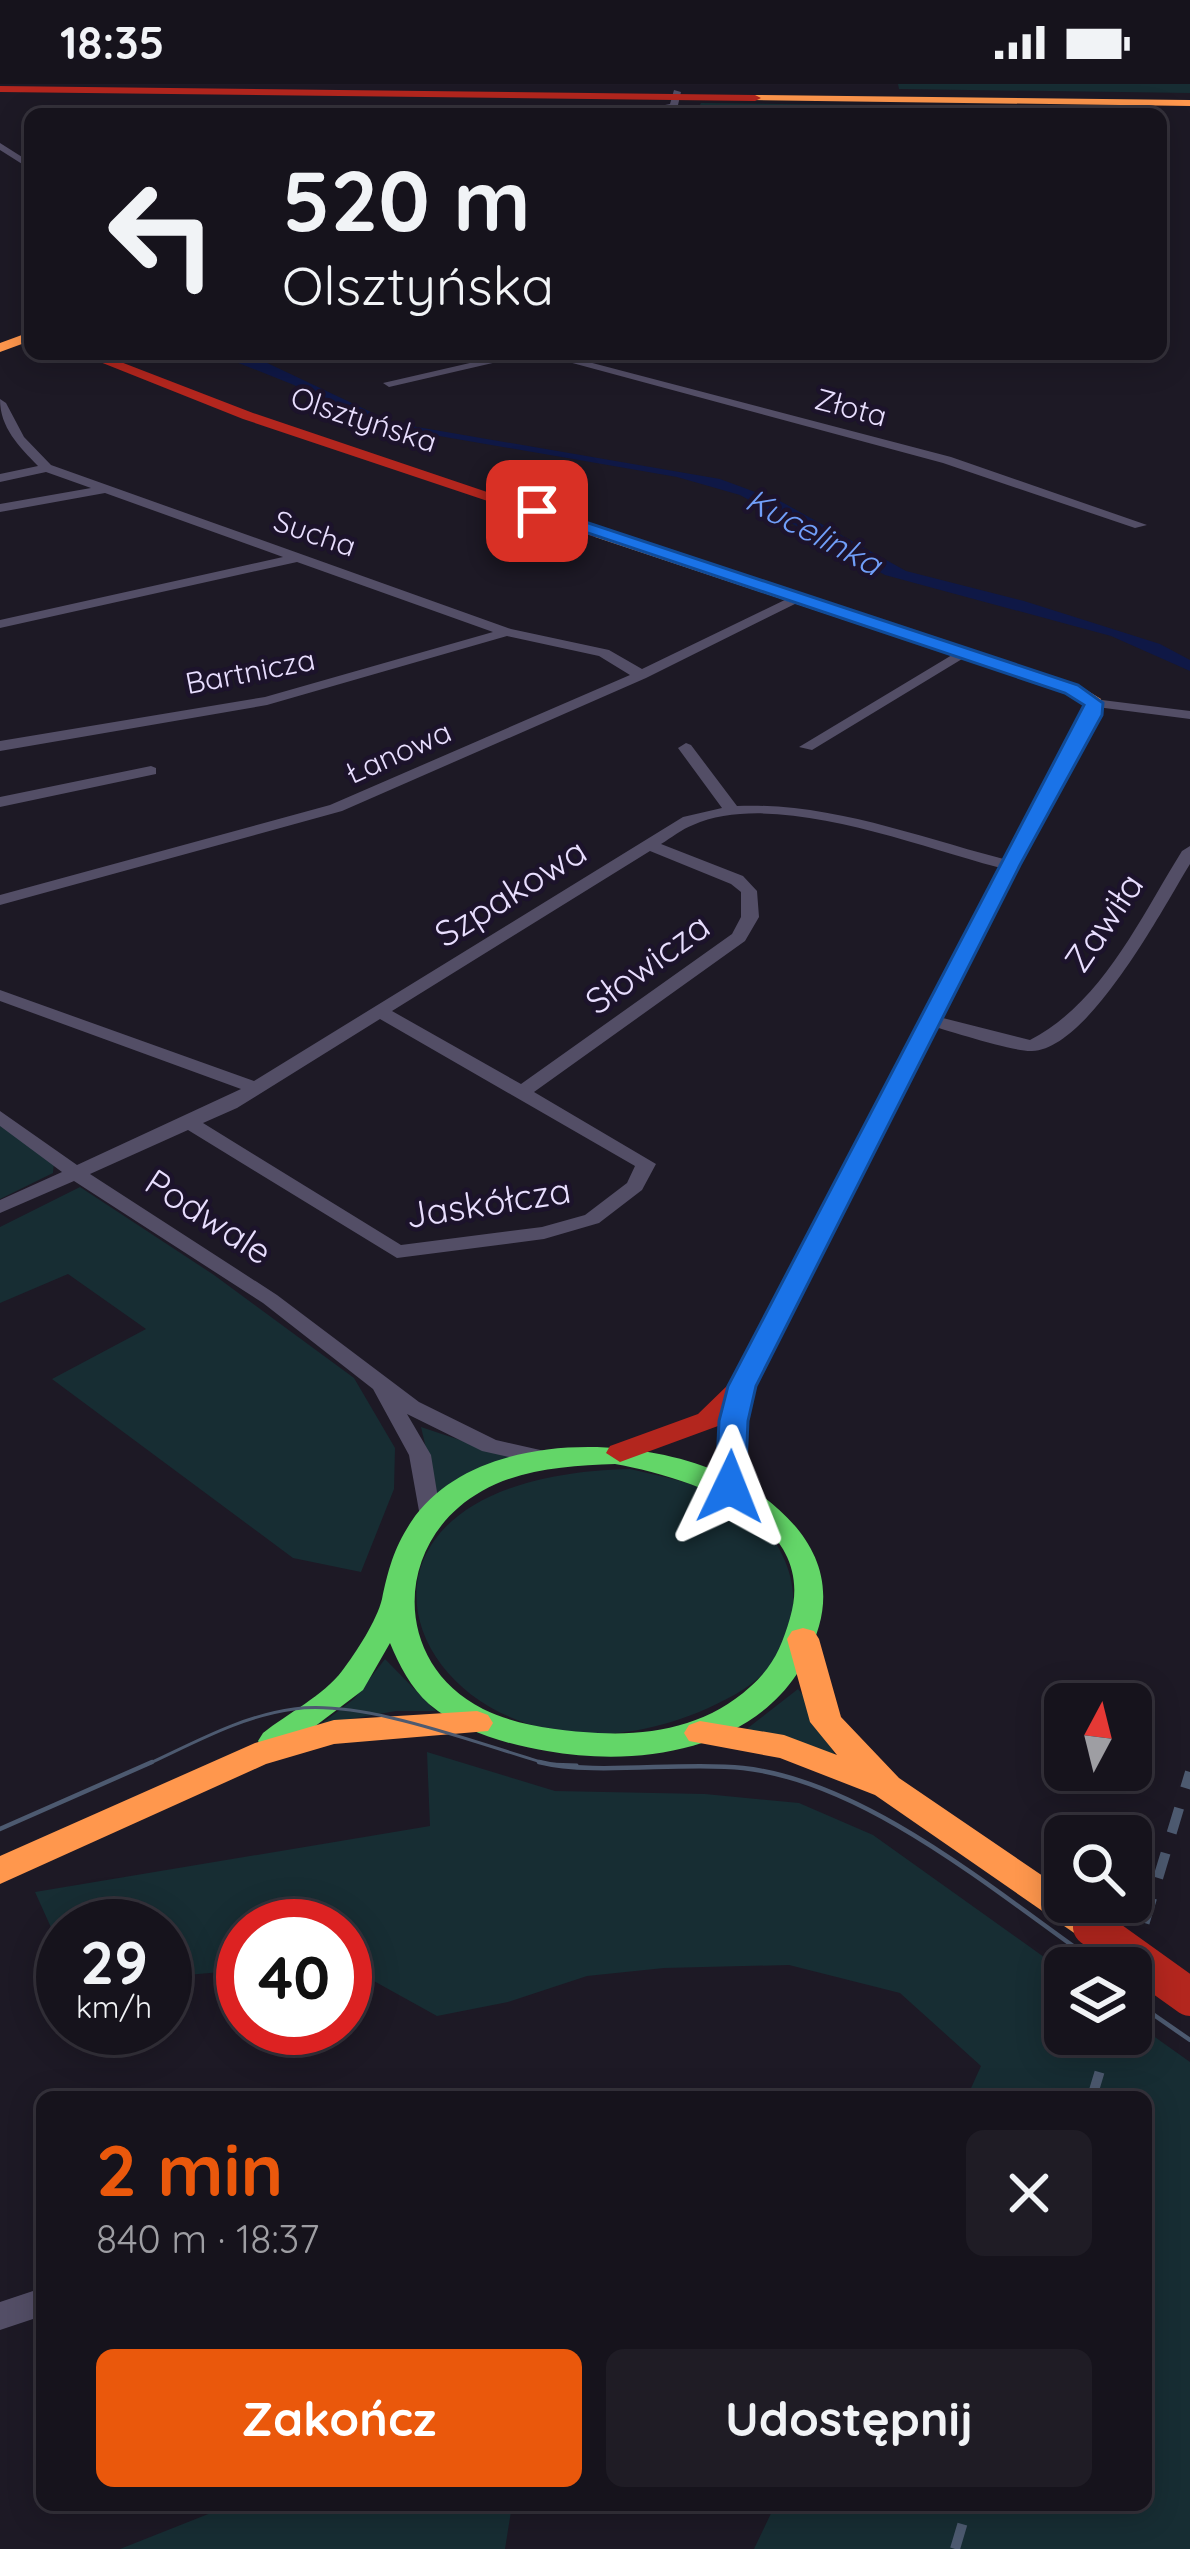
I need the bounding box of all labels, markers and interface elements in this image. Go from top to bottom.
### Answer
text: 18:35 [60,14,165,70]
text: 520 m [282,147,531,252]
icon: left [84,156,240,312]
text: Olsztyńska [282,251,554,319]
street label: Olsztyńska [286,378,442,460]
street label: Złota [811,379,891,435]
pin [486,460,588,562]
icon: arrive [504,478,570,544]
water label: Kucelinka [739,478,891,585]
street label: Sucha [269,501,361,565]
street label: Bartnicza [182,640,318,702]
street label: Łanowa [339,712,457,792]
street label: Szpakowa [426,828,594,956]
street label: Zawiła [1054,864,1152,980]
street label: Słowicza [576,903,718,1023]
street label: Podwale [137,1158,281,1274]
street label: Jaskółcza [402,1167,574,1237]
position arrow [667,1424,793,1550]
north arrow [1044,1683,1152,1791]
map controls [1044,1683,1152,2055]
button: search [1044,1815,1152,1923]
speed limit sign: 40 [216,1899,372,2055]
text: 29 [80,1924,148,1999]
button: layers [1044,1947,1152,2055]
text: km/h [76,1988,152,2026]
text: 2 min [96,2124,283,2214]
button: close [966,2130,1092,2256]
text: 840 m · 18:37 [96,2214,319,2263]
button: Zakończ [96,2349,582,2487]
button: Udostępnij [606,2349,1092,2487]

